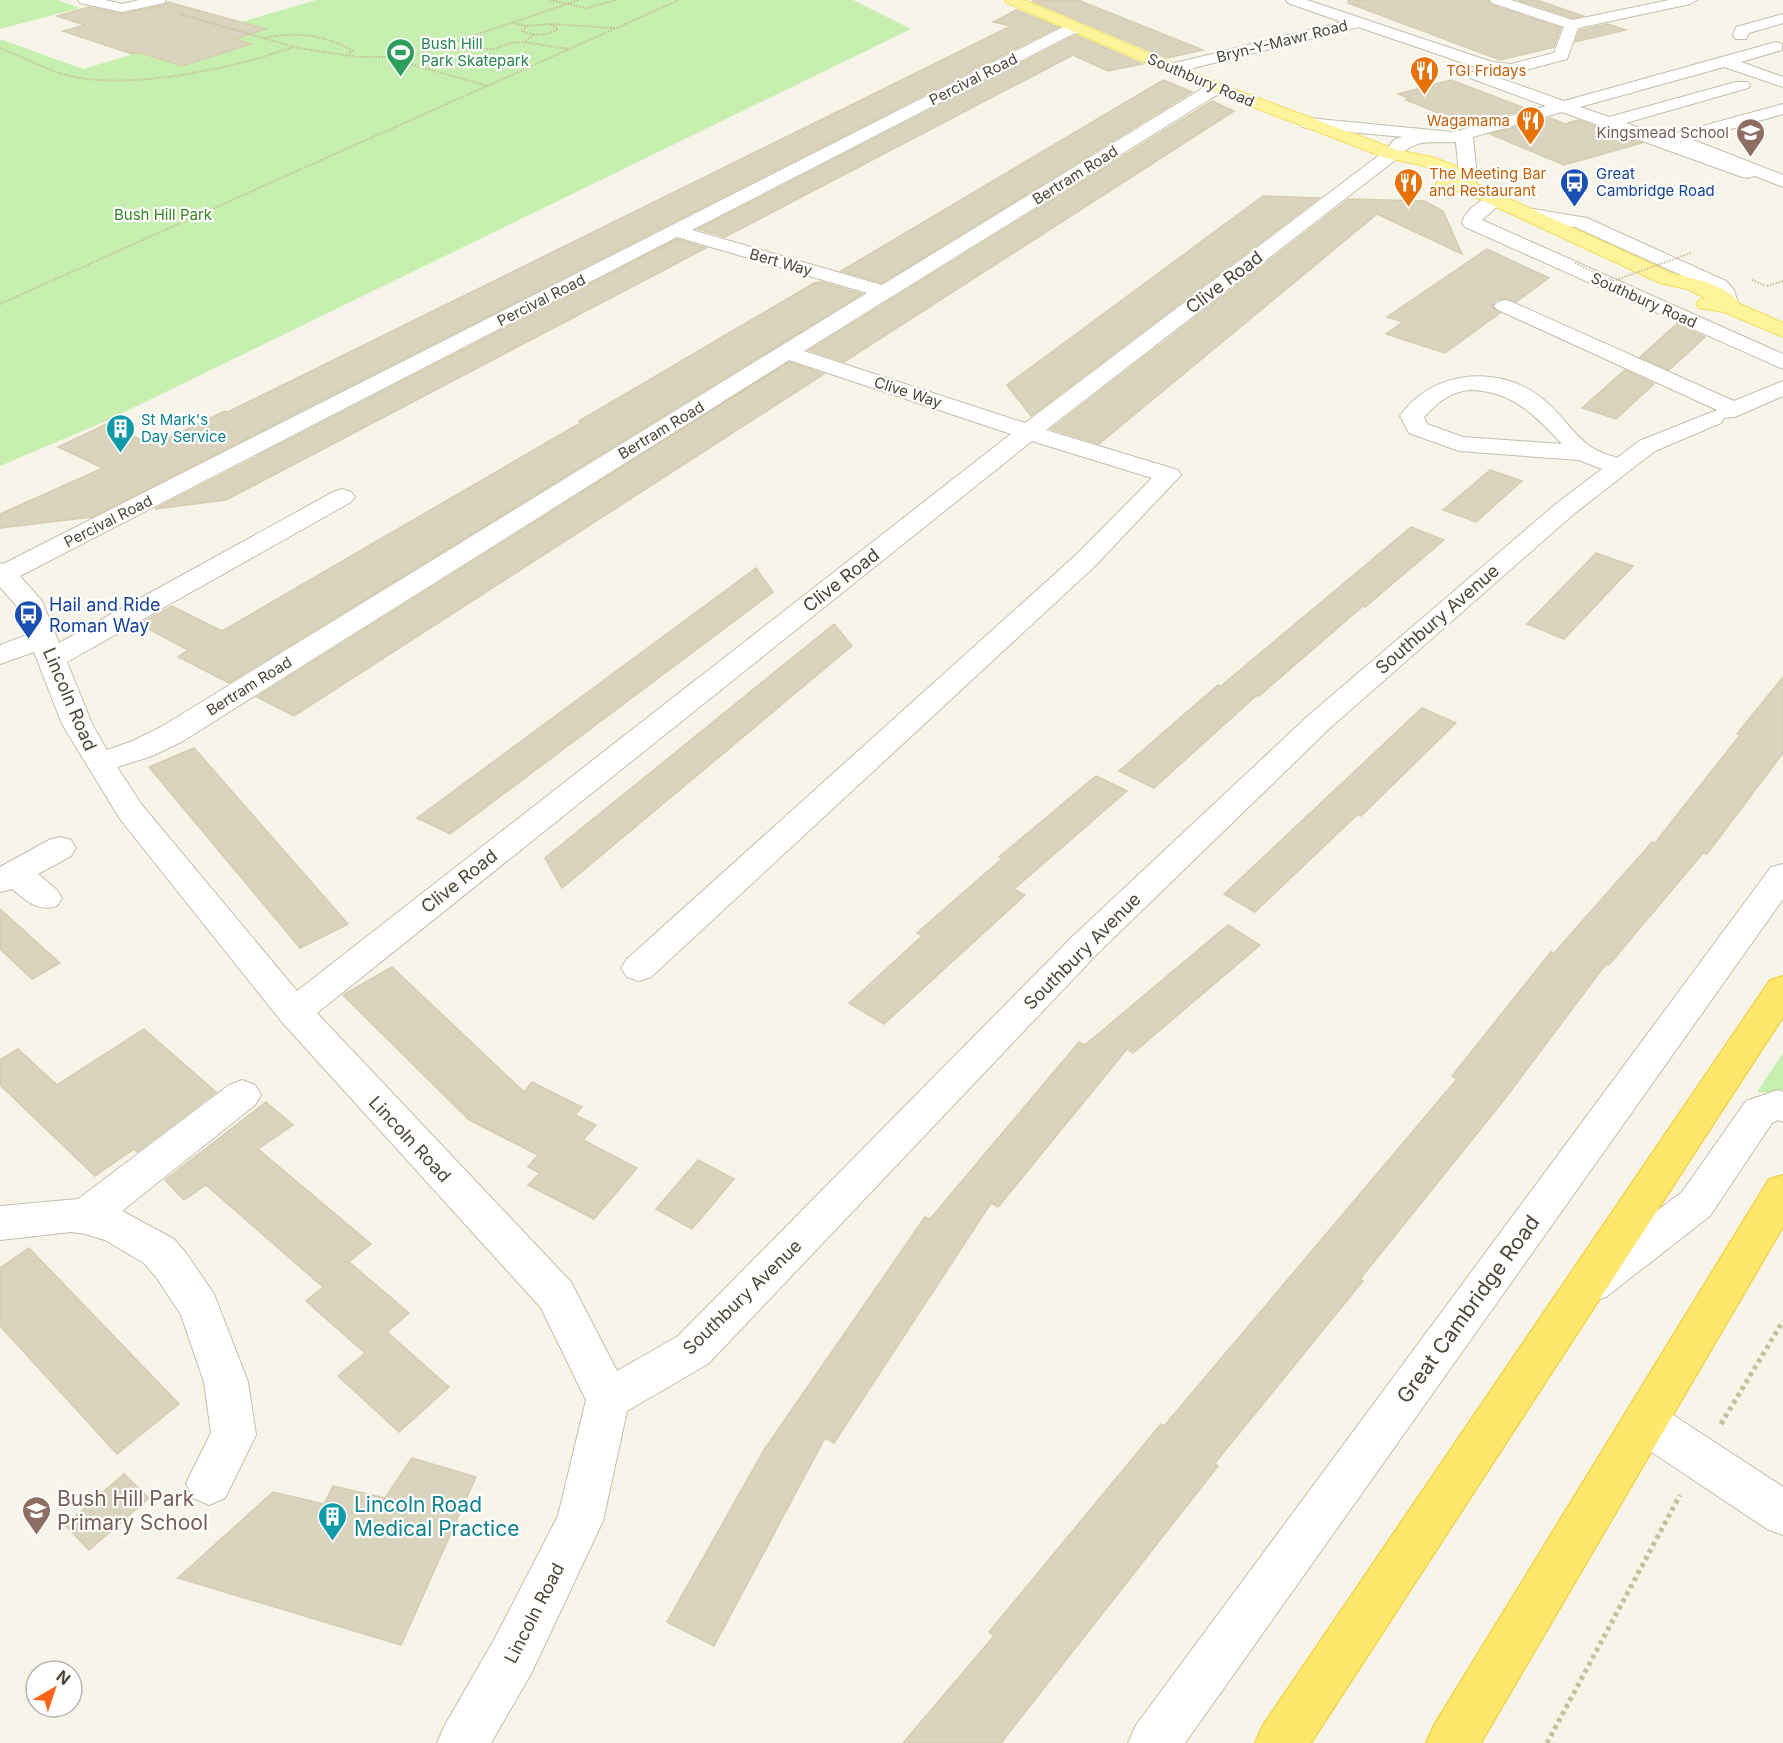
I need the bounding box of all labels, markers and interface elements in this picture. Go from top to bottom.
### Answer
street label: Bryn-Y-Mawr Road [1214,15,1350,67]
place label: Bush Hill Park Skatepark [421,34,530,70]
sports icon: Bush Hill Park Skatepark [384,36,416,78]
street label: Percival Road [926,49,1020,109]
street label: Southbury Road [1145,49,1257,111]
restaurant icon: TGI Fridays [1409,54,1441,96]
place label: TGI Fridays [1446,61,1526,80]
restaurant icon: Wagamama [1515,104,1547,146]
place label: Wagamama [1427,111,1510,130]
school or university icon: Kingsmead School [1734,116,1766,158]
place label: Kingsmead School [1597,123,1729,142]
street label: Bertram Road [1029,141,1121,209]
place label: The Meeting Bar and Restaurant [1429,164,1547,200]
place label: Great Cambridge Road [1596,164,1715,200]
restaurant icon: The Meeting Bar and Restaurant [1392,166,1424,208]
bus stop icon: Great Cambridge Road [1559,166,1591,208]
park label: Bush Hill Park [114,205,213,224]
street label: Bert Way [748,244,815,280]
street label: Clive Road [1181,246,1267,318]
street label: Southbury Road [1588,268,1700,332]
street label: Percival Road [494,270,588,330]
street label: Clive Way [872,372,945,412]
street label: Bertram Road [615,397,707,463]
place label: St Mark's Day Service [141,410,226,446]
building icon: St Mark's Day Service [104,412,136,454]
street label: Percival Road [61,491,155,551]
street label: Clive Road [799,544,883,616]
street label: Southbury Avenue [1371,560,1503,678]
place label: Hail and Ride Roman Way [49,594,161,636]
bus stop icon: Hail and Ride Roman Way [12,598,44,640]
street label: Lincoln Road [39,644,101,754]
street label: Bertram Road [203,652,295,720]
street label: Clive Road [417,845,501,917]
street label: Southbury Avenue [1019,888,1145,1014]
street label: Lincoln Road [365,1092,455,1186]
street label: Great Cambridge Road [1391,1210,1545,1408]
street label: Southbury Avenue [678,1235,806,1359]
place label: Bush Hill Park Primary School [57,1486,208,1535]
place label: Lincoln Road Medical Practice [354,1492,519,1541]
school or university icon: Bush Hill Park Primary School [20,1494,52,1536]
building icon: Lincoln Road Medical Practice [317,1500,349,1542]
street label: Lincoln Road [500,1559,568,1667]
north arrow [24,1659,84,1719]
text: N [52,1666,74,1689]

